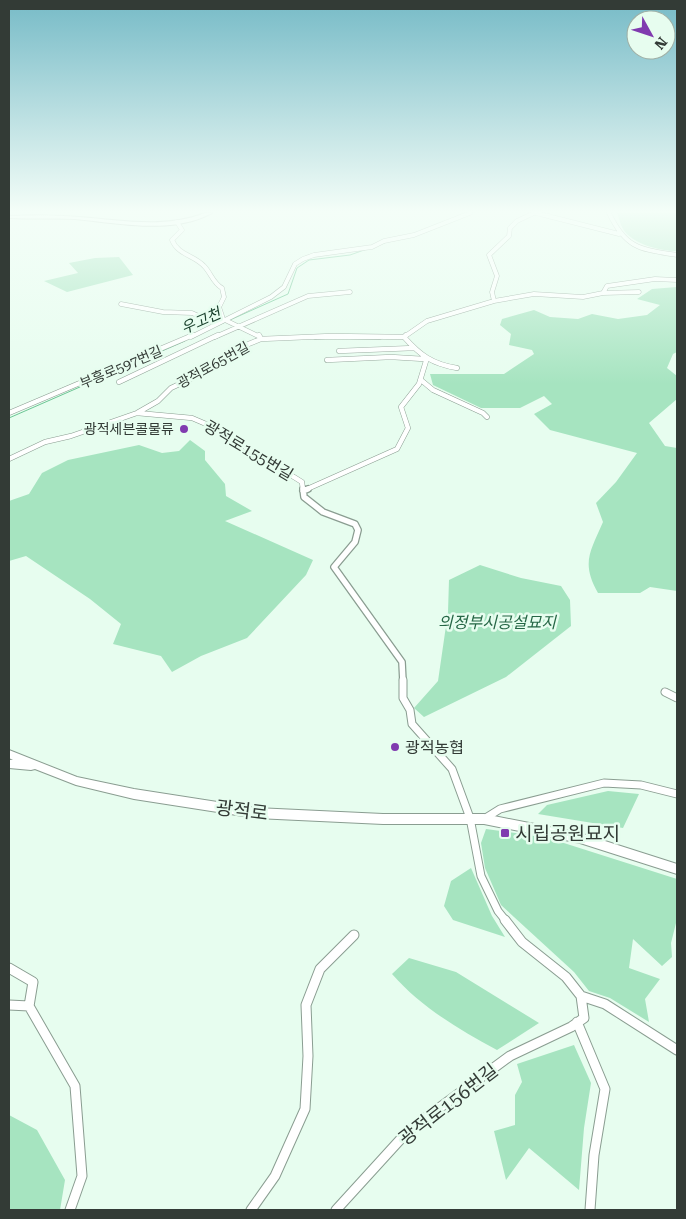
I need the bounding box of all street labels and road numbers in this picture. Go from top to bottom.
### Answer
street label: 광적로65번길 [174,339,252,391]
street label: 부흥로597번길 [77,342,165,392]
street label: 광적로155번길 [201,416,297,484]
street label: 광적로 [215,796,269,825]
street label: 광적로156번길 [394,1059,502,1150]

